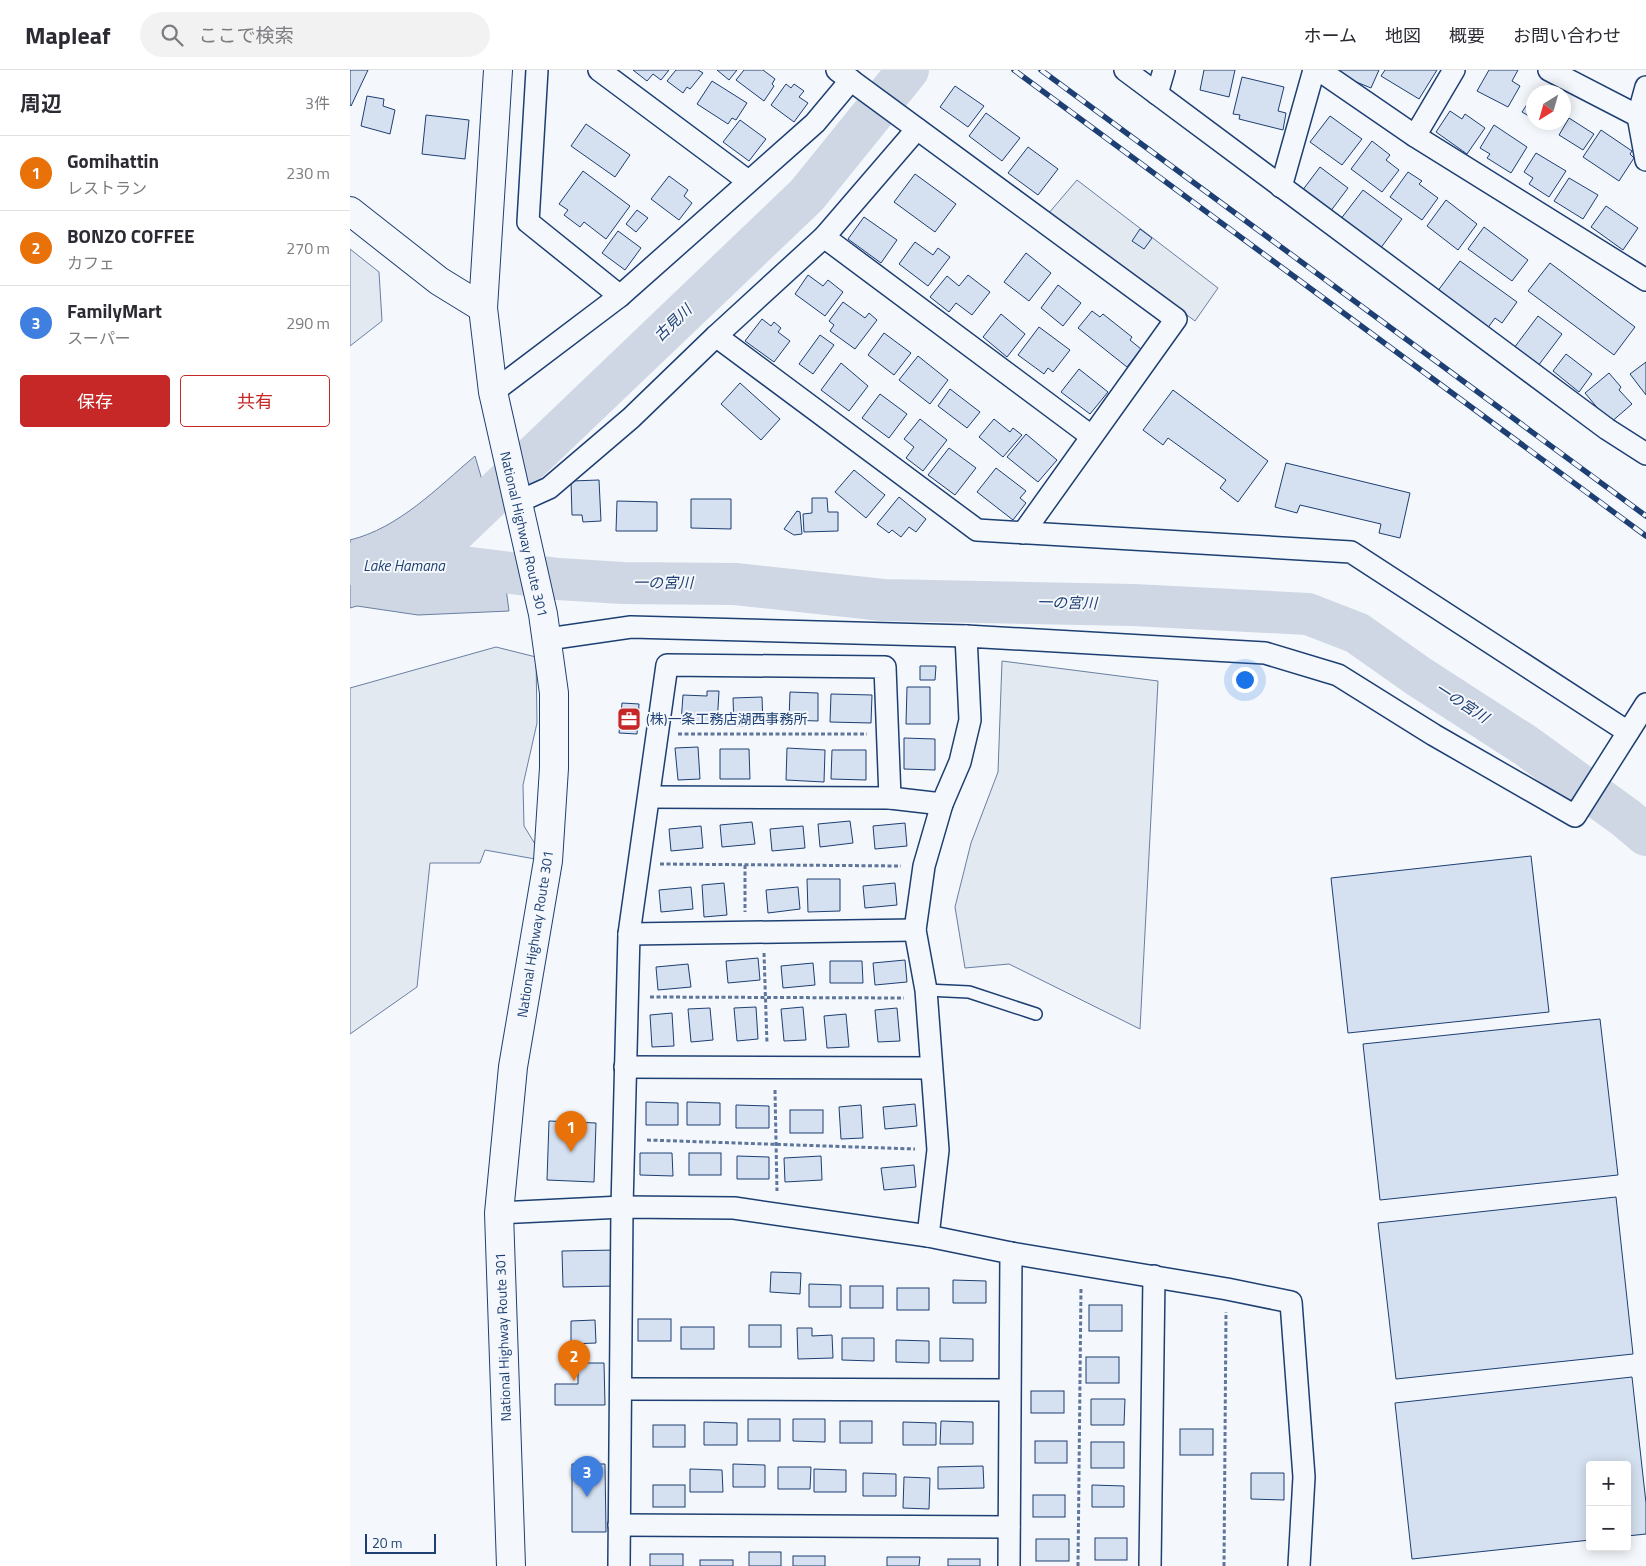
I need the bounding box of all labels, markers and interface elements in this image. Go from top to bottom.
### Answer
search box [140,12,490,57]
text: Mapleaf [25,17,110,53]
text: ここで検索 [198,20,293,49]
icon: search [158,21,186,49]
text: ホーム [1304,22,1357,49]
text: 地図 [1385,22,1421,49]
text: 概要 [1449,22,1485,49]
text: お問い合わせ [1513,22,1621,49]
north arrow [1526,85,1571,130]
text: 周辺 [20,87,62,119]
text: 3件 [305,91,330,115]
text: Gomihattin [67,146,159,175]
text: 1 [32,161,40,185]
text: 230 m [286,161,330,185]
text: レストラン [67,176,147,200]
text: BONZO COFFEE [67,221,195,250]
text: 2 [32,236,40,260]
text: 270 m [286,236,330,260]
text: カフェ [67,251,115,275]
text: FamilyMart [67,296,162,325]
water label: 古見川 [648,297,698,347]
text: 3 [32,311,40,335]
text: 290 m [286,311,330,335]
text: スーパー [67,326,131,350]
button: 保存 [20,375,170,427]
button: 共有 [180,375,330,427]
street label: National Highway Route 301 [495,449,554,619]
water label: Lake Hamana [363,554,446,577]
water label: 一の宮川 [633,571,695,594]
water label: 一の宮川 [1037,590,1099,615]
your location [1232,667,1258,693]
water label: 一の宮川 [1431,677,1495,730]
office icon: (株)一条工務店湖西事務所 [616,706,642,732]
place label: (株)一条工務店湖西事務所 [646,708,807,729]
street label: National Highway Route 301 [511,849,558,1019]
pin: 1 [555,1111,587,1152]
street label: National Highway Route 301 [489,1252,516,1422]
pin: 2 [558,1340,590,1381]
pin: 3 [571,1456,603,1497]
map controls [1586,1461,1631,1551]
button: + [1586,1461,1631,1506]
button: − [1586,1506,1631,1551]
scale bar [365,1531,436,1554]
text: 20 m [372,1532,402,1553]

